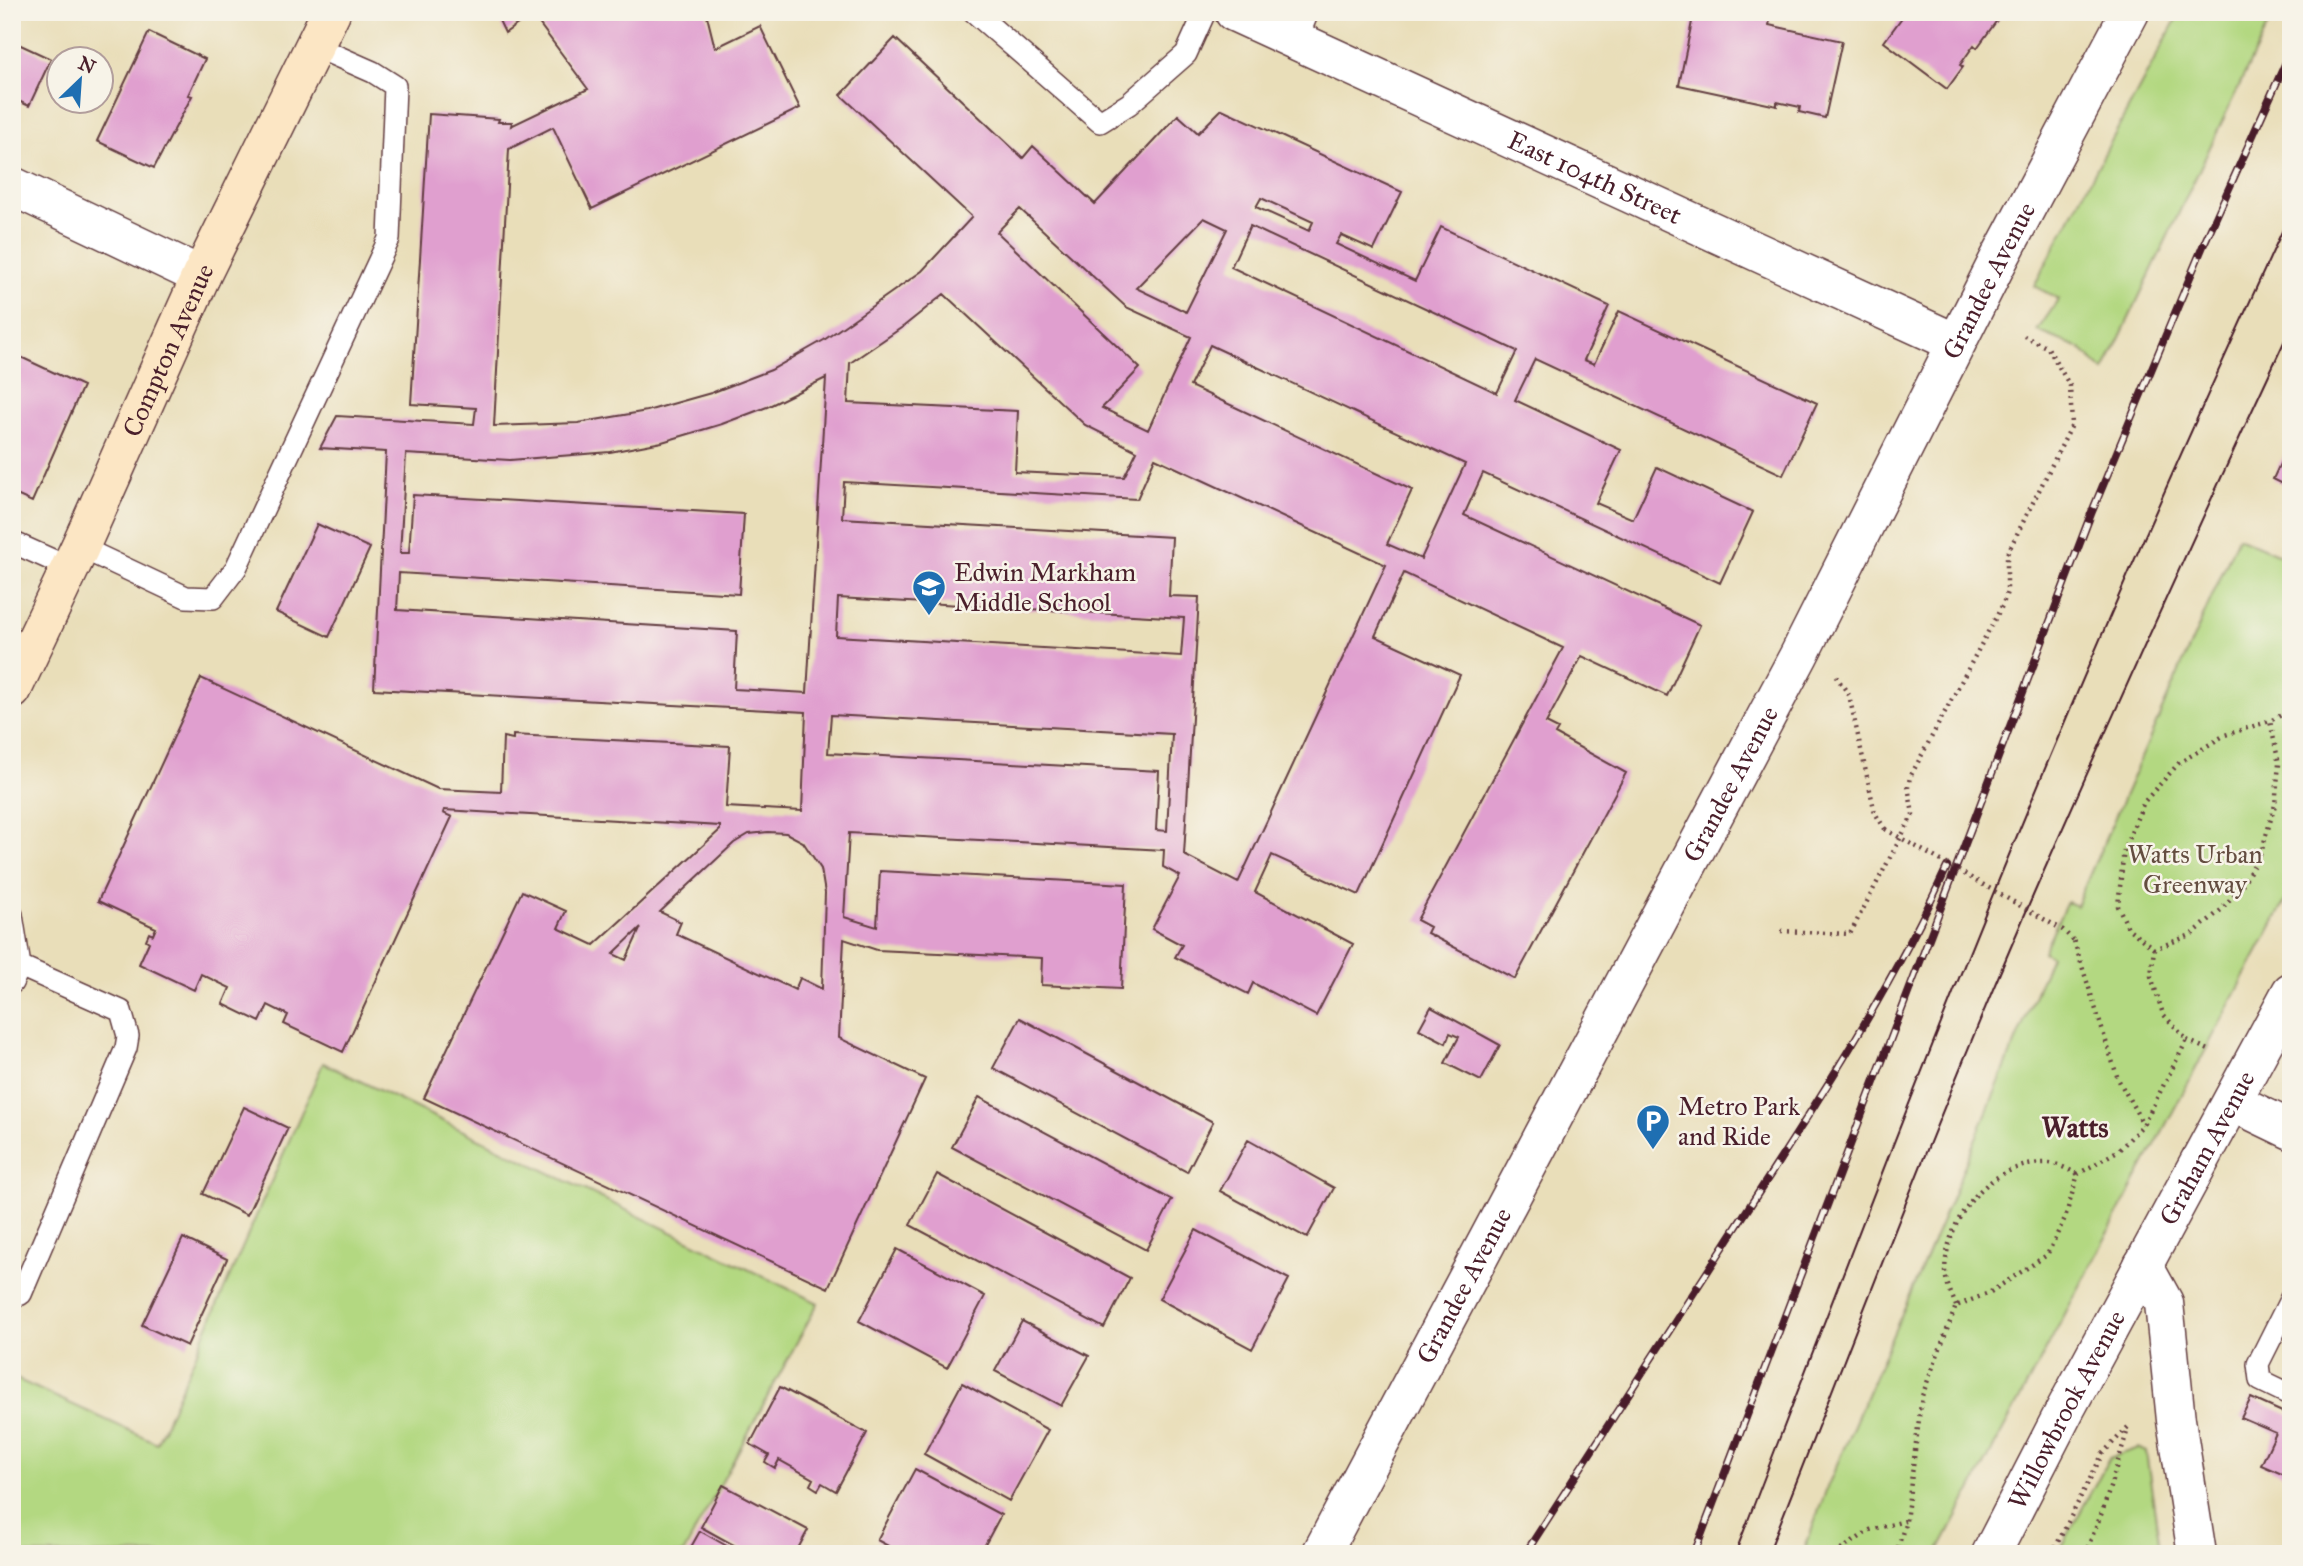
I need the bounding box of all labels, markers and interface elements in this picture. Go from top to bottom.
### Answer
north arrow [46,46,116,116]
text: N [75,51,99,79]
street label: East 104th Street [1503,124,1687,231]
street label: Grandee Avenue [1935,196,2042,364]
street label: Compton Avenue [115,258,221,442]
place label: Edwin Markham Middle School [954,556,1136,618]
school or university icon: Edwin Markham Middle School [910,568,948,617]
street label: Grandee Avenue [1676,700,1785,868]
park label: Watts Urban Greenway [2127,838,2263,900]
street label: Graham Avenue [2152,1065,2262,1230]
place label: Metro Park and Ride [1678,1090,1801,1152]
parking icon: Metro Park and Ride [1634,1102,1672,1151]
district label: Watts [2041,1110,2109,1145]
street label: Grandee Avenue [1409,1202,1518,1369]
street label: Willowbrook Avenue [2001,1304,2132,1514]

